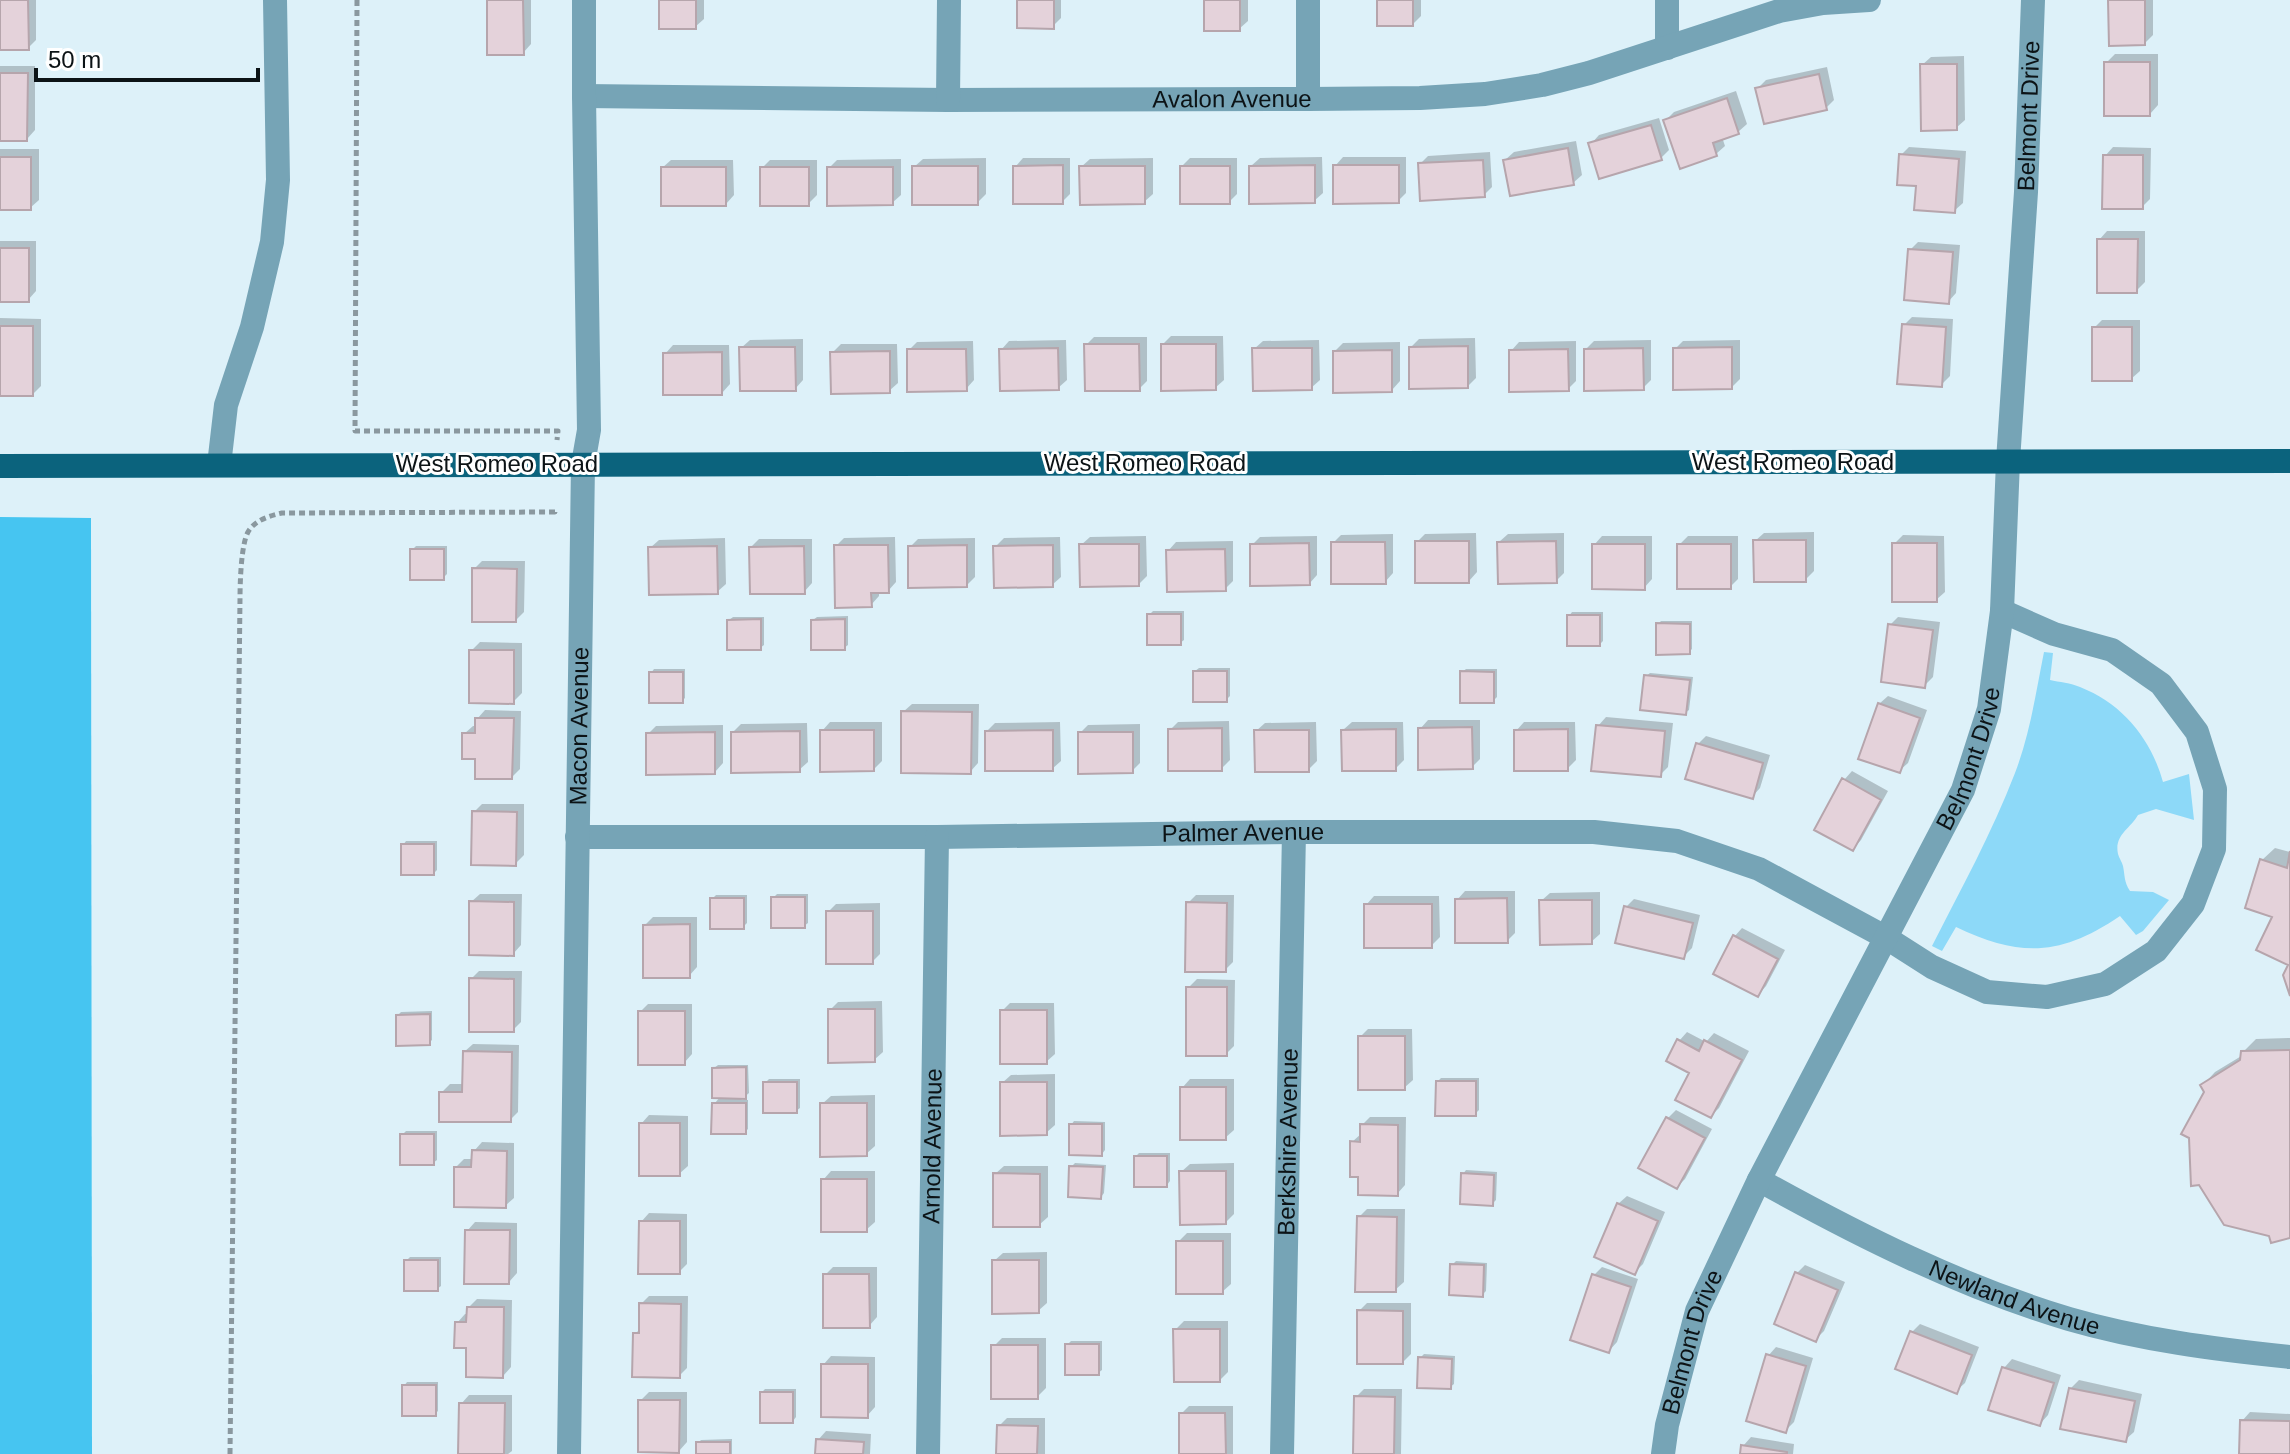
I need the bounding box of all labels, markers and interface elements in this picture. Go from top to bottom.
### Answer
scale bar [36,32,258,82]
street label: Belmont Drive [2012,40,2045,192]
text: 50 m [48,46,101,73]
street label: Avalon Avenue [1152,85,1312,112]
street label: West Romeo Road [1692,448,1894,475]
street label: West Romeo Road [1044,449,1246,476]
street label: West Romeo Road [396,450,598,477]
street label: Macon Avenue [564,647,593,805]
street label: Belmont Drive [1930,685,2005,835]
street label: Palmer Avenue [1162,818,1324,847]
street label: Berkshire Avenue [1272,1048,1303,1236]
street label: Arnold Avenue [917,1068,947,1224]
street label: Newland Avenue [1925,1254,2103,1340]
street label: Belmont Drive [1656,1265,1728,1417]

